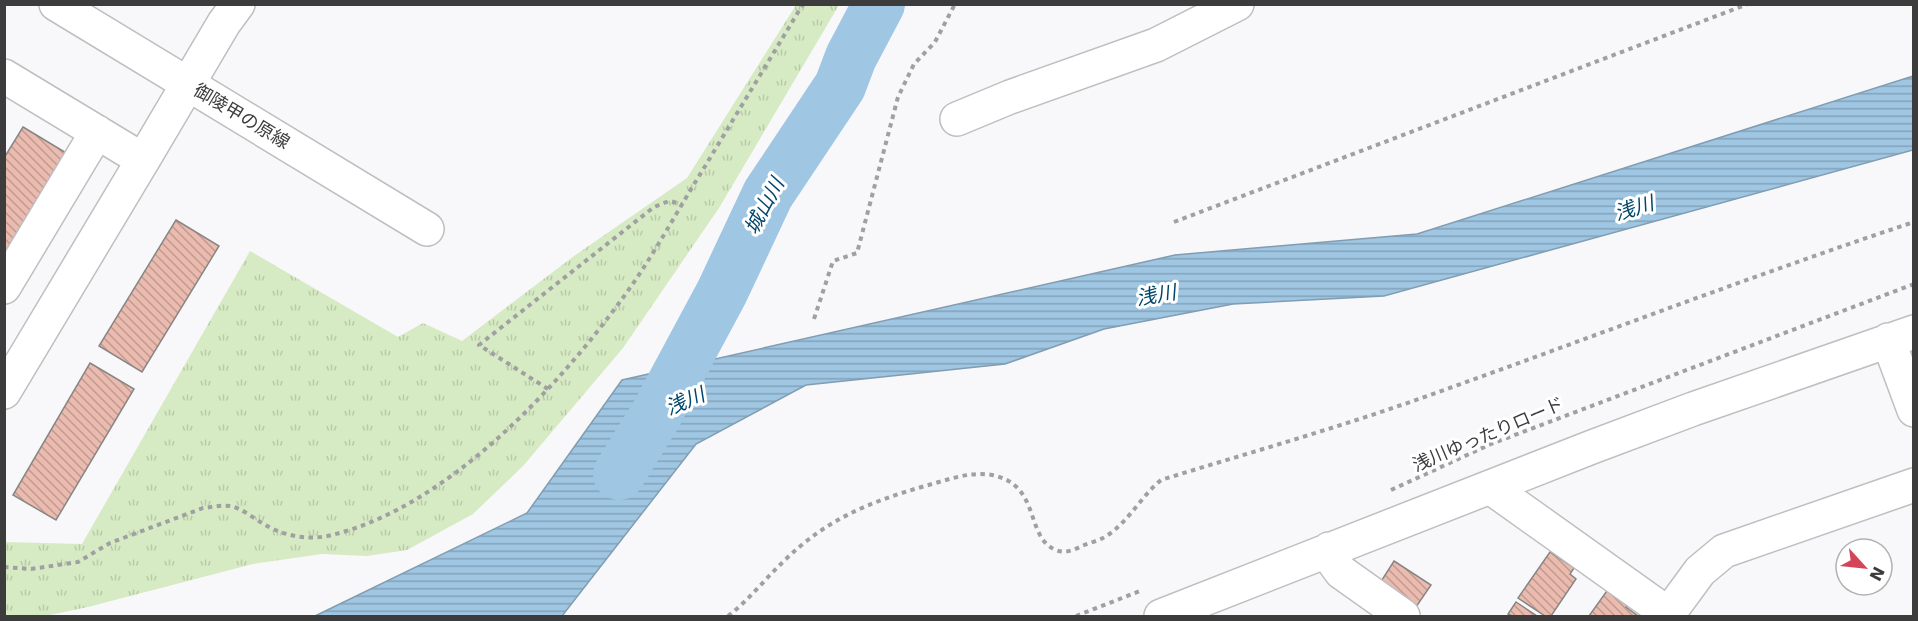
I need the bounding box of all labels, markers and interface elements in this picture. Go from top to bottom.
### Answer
street label: 御陵甲の原線 [190,79,294,153]
water label: 城山川 [739,172,790,238]
water label: 浅川 [1611,190,1659,225]
water label: 浅川 [1134,279,1180,310]
water label: 浅川 [662,381,710,420]
street label: 浅川ゆったりロード [1409,393,1567,475]
north arrow [1834,537,1894,597]
text: N [1865,563,1888,584]

